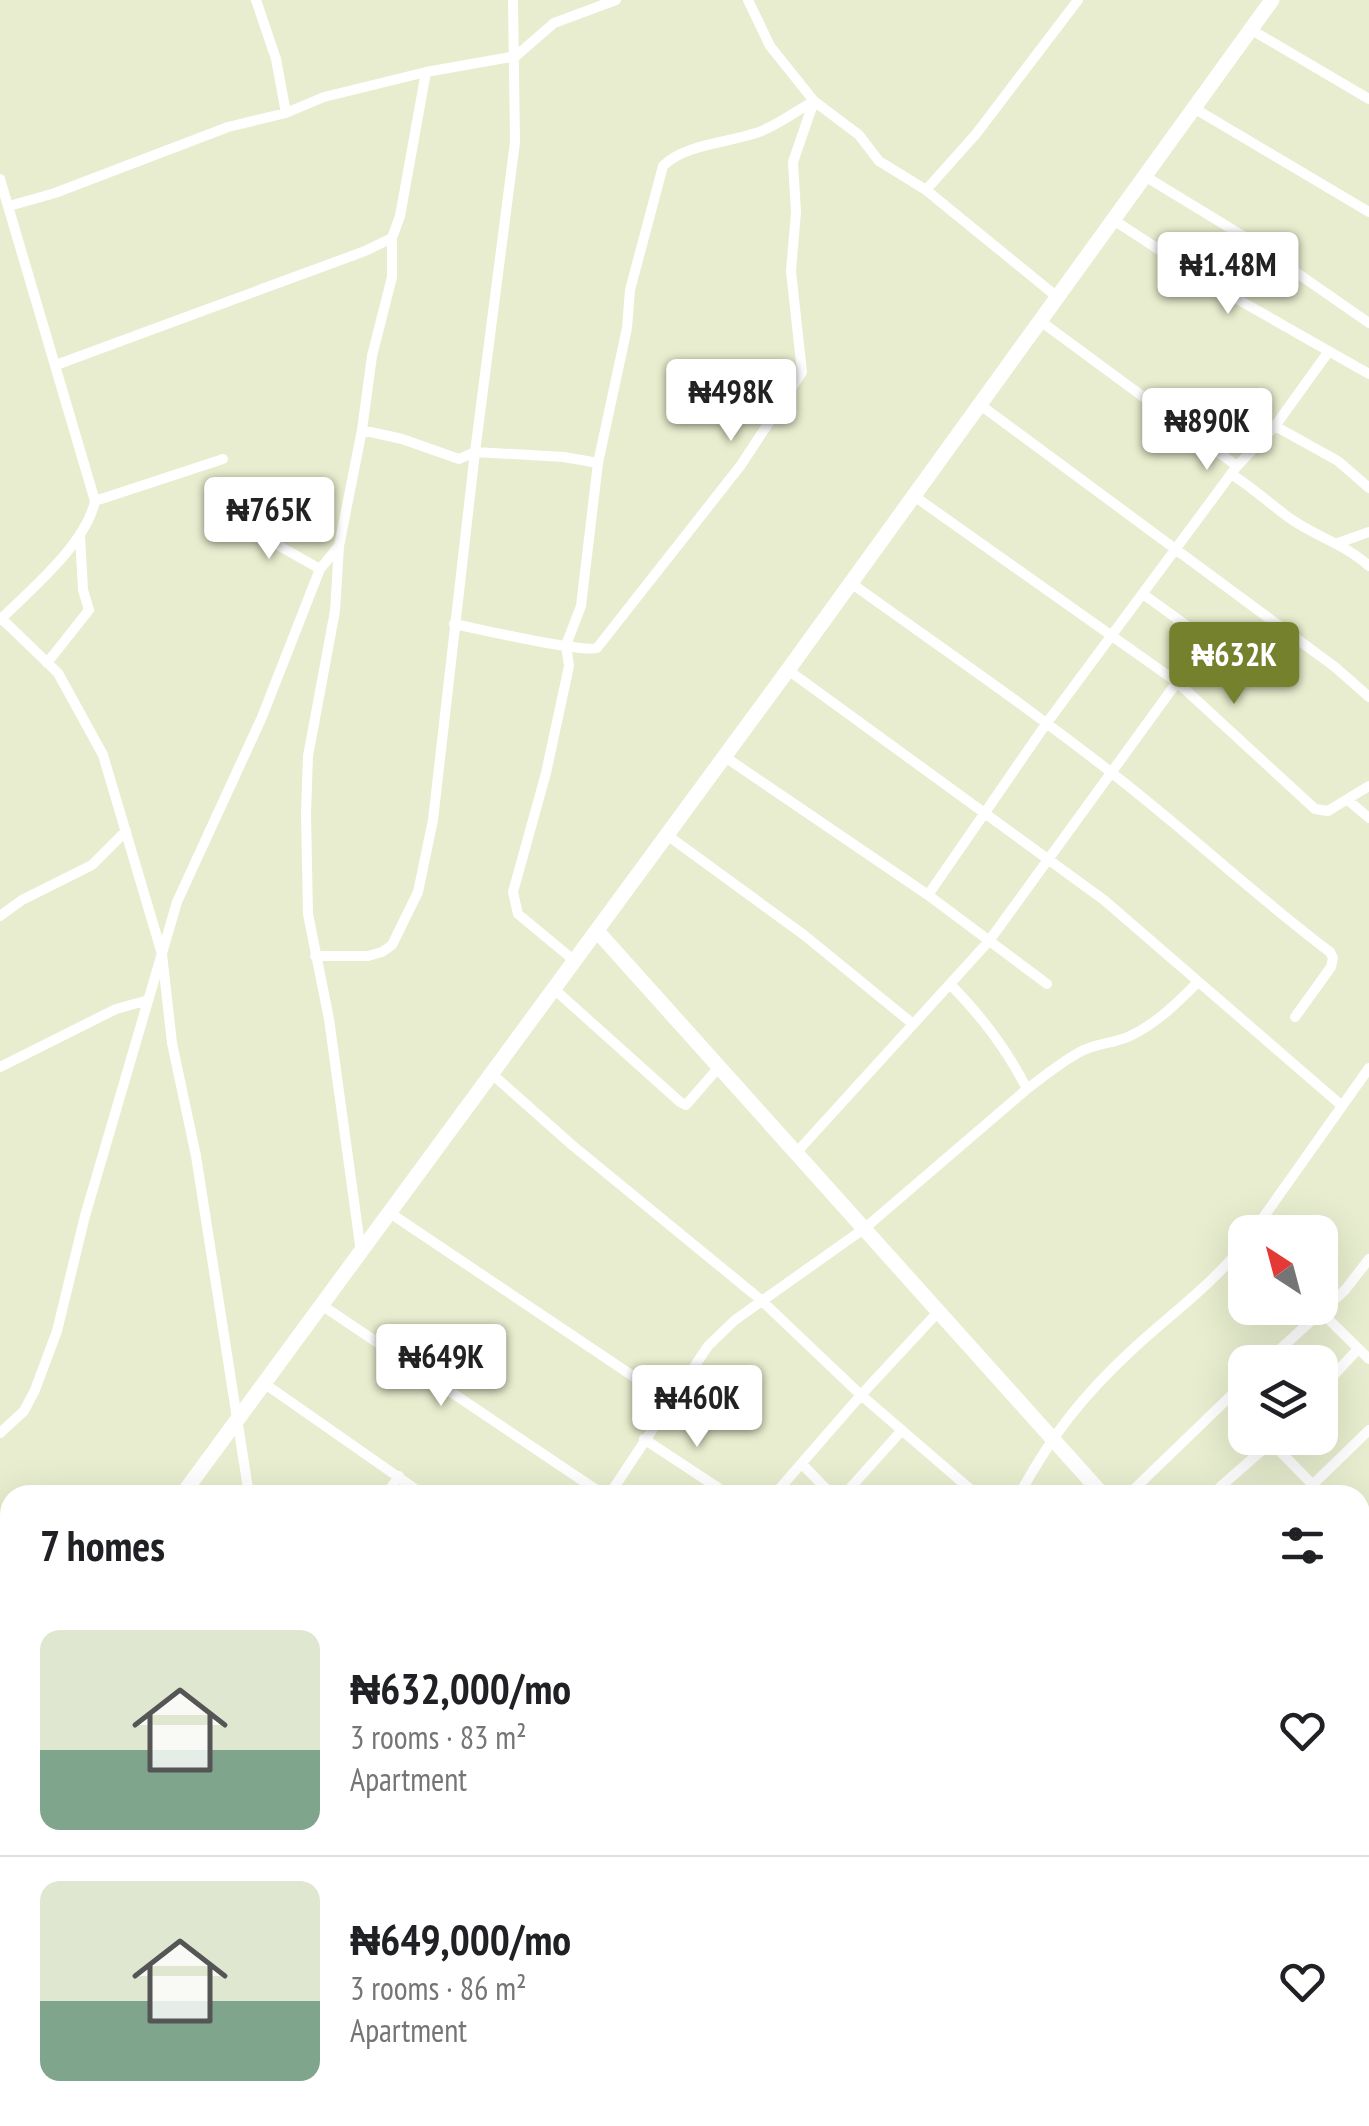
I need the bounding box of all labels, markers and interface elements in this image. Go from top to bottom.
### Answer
pin: ₦1.48M [1147,232,1309,317]
text: ₦1.48M [1179,243,1277,285]
pin: ₦498K [661,359,801,444]
text: ₦498K [688,370,774,412]
pin: ₦890K [1137,388,1277,473]
text: ₦890K [1164,399,1250,441]
pin: ₦765K [199,477,339,562]
text: ₦765K [226,488,312,530]
pin: ₦632K [1164,622,1304,707]
text: ₦632K [1191,633,1277,675]
north arrow [1228,1215,1338,1325]
map controls [1228,1215,1338,1455]
pin: ₦649K [371,1324,511,1409]
text: ₦649K [398,1335,484,1377]
button: layers [1228,1345,1338,1455]
pin: ₦460K [627,1365,767,1450]
text: ₦460K [654,1376,740,1418]
text: 7 homes [40,1518,165,1573]
icon: filters [1275,1518,1330,1573]
text: ₦632,000/mo [350,1661,571,1716]
icon: home [120,1670,240,1790]
icon: heart [1275,1703,1330,1758]
text: 3 rooms · 83 m² [350,1716,527,1758]
text: Apartment [350,1758,467,1800]
text: ₦649,000/mo [350,1912,571,1967]
icon: home [120,1921,240,2041]
icon: heart [1275,1954,1330,2009]
text: 3 rooms · 86 m² [350,1967,527,2009]
text: Apartment [350,2009,467,2051]

